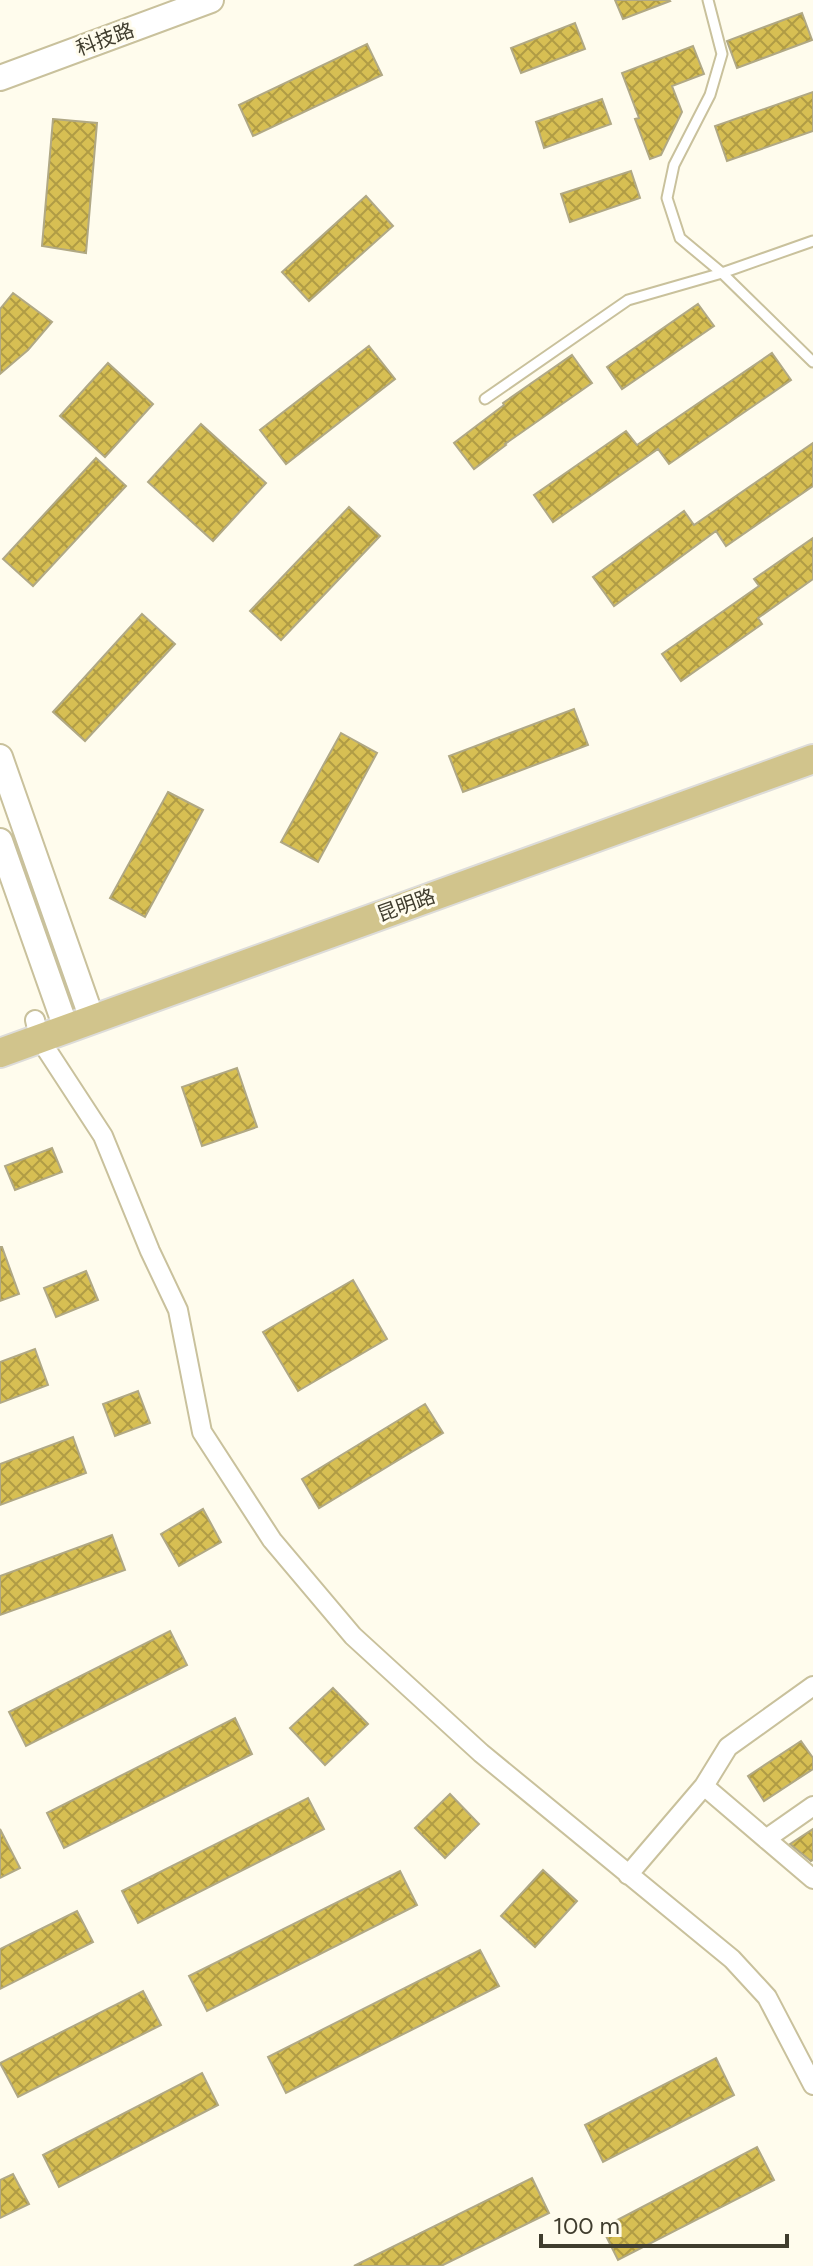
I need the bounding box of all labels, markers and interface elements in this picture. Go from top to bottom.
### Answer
street label: 科技路 [73,17,137,61]
street label: 昆明路 [374,883,438,927]
scale bar [541,2198,787,2248]
text: 100 m [553,2211,620,2240]

